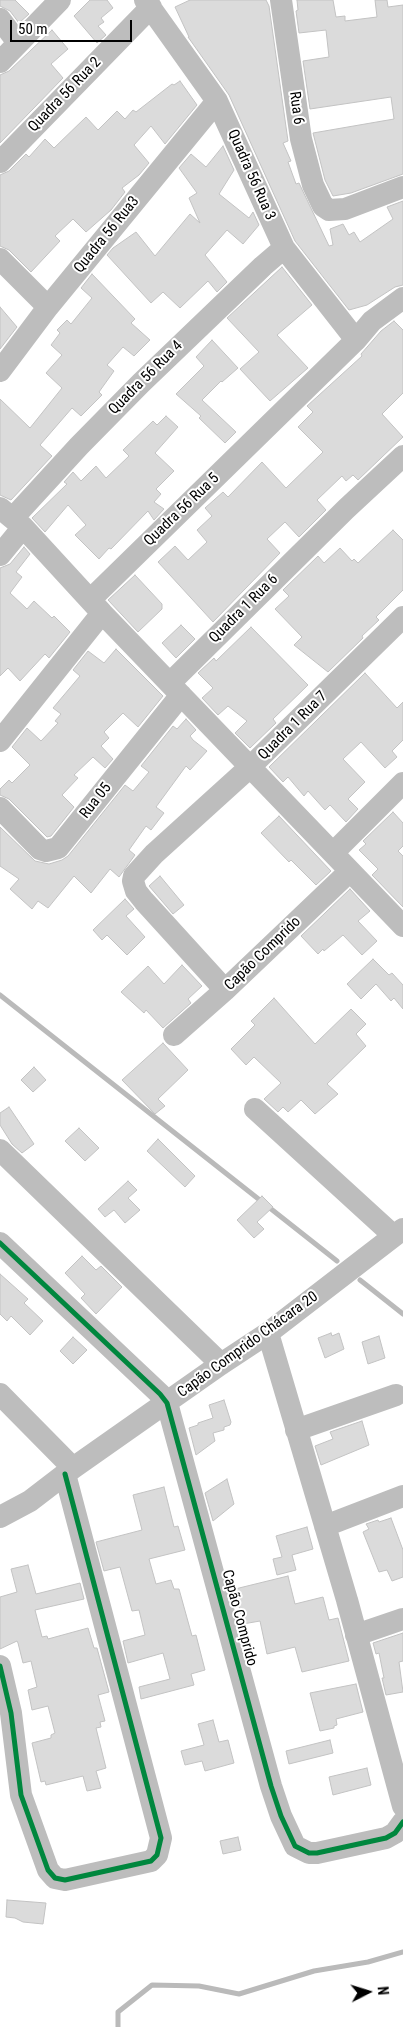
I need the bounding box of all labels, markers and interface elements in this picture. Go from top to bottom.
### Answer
scale bar [12,10,135,42]
text: 50 m [18,20,48,38]
street label: Quadra 56 Rua 2 [25,54,105,136]
street label: Rua 6 [285,90,307,126]
street label: Quadra 56 Rua 3 [223,127,279,223]
street label: Quadra 56 Rua3 [70,193,144,277]
street label: Quadra 56 Rua 4 [105,337,187,419]
street label: Quadra 56 Rua 5 [141,470,223,550]
street label: Quadra 1 Rua 6 [206,571,282,647]
street label: Quadra 1 Rua 7 [255,688,331,764]
street label: Rua 05 [76,779,116,823]
street label: Capão Comprido [221,913,305,995]
street label: Capão Comprido Chácara 20 [174,1288,322,1402]
street label: Capão Comprido [218,1568,260,1668]
north arrow [343,1967,393,2017]
text: N [375,1986,391,1996]

